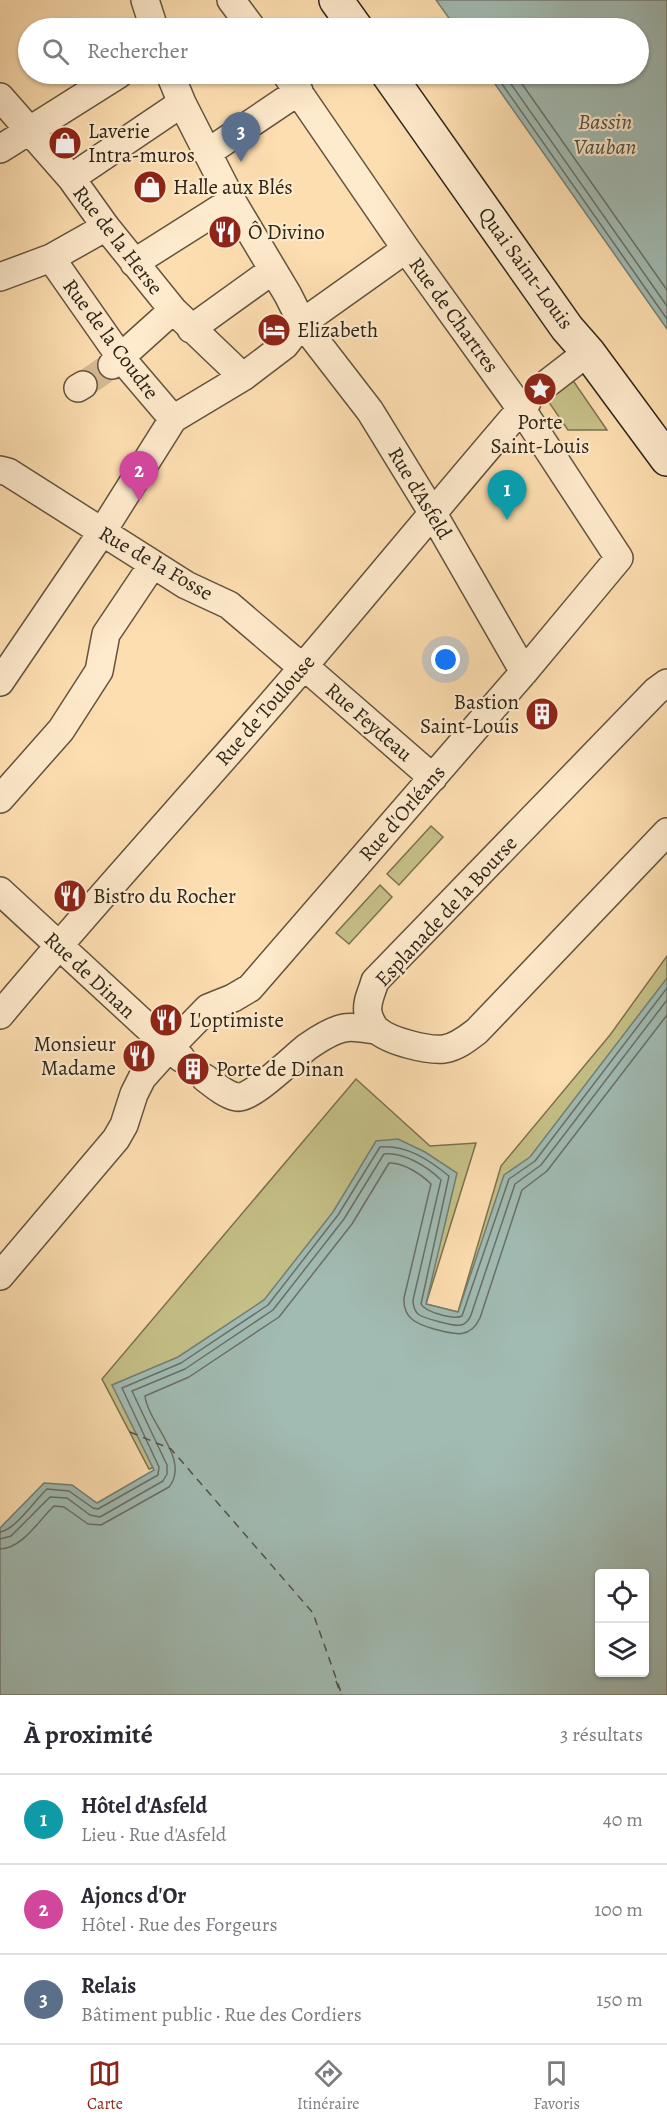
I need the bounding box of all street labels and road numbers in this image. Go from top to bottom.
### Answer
street label: Rue de la Herse [66,179,170,301]
street label: Quai Saint-Louis [472,201,580,335]
street label: Rue de Chartres [402,251,506,379]
street label: Rue de la Coudre [56,273,166,405]
street label: Rue d'Asfeld [381,442,459,545]
street label: Rue de la Fosse [94,519,218,607]
street label: Rue de Toulouse [209,648,321,772]
street label: Rue Feydeau [319,676,419,768]
street label: Rue d'Orléans [352,759,452,867]
street label: Esplanade de la Bourse [369,829,523,993]
street label: Rue de Dinan [38,925,142,1025]

